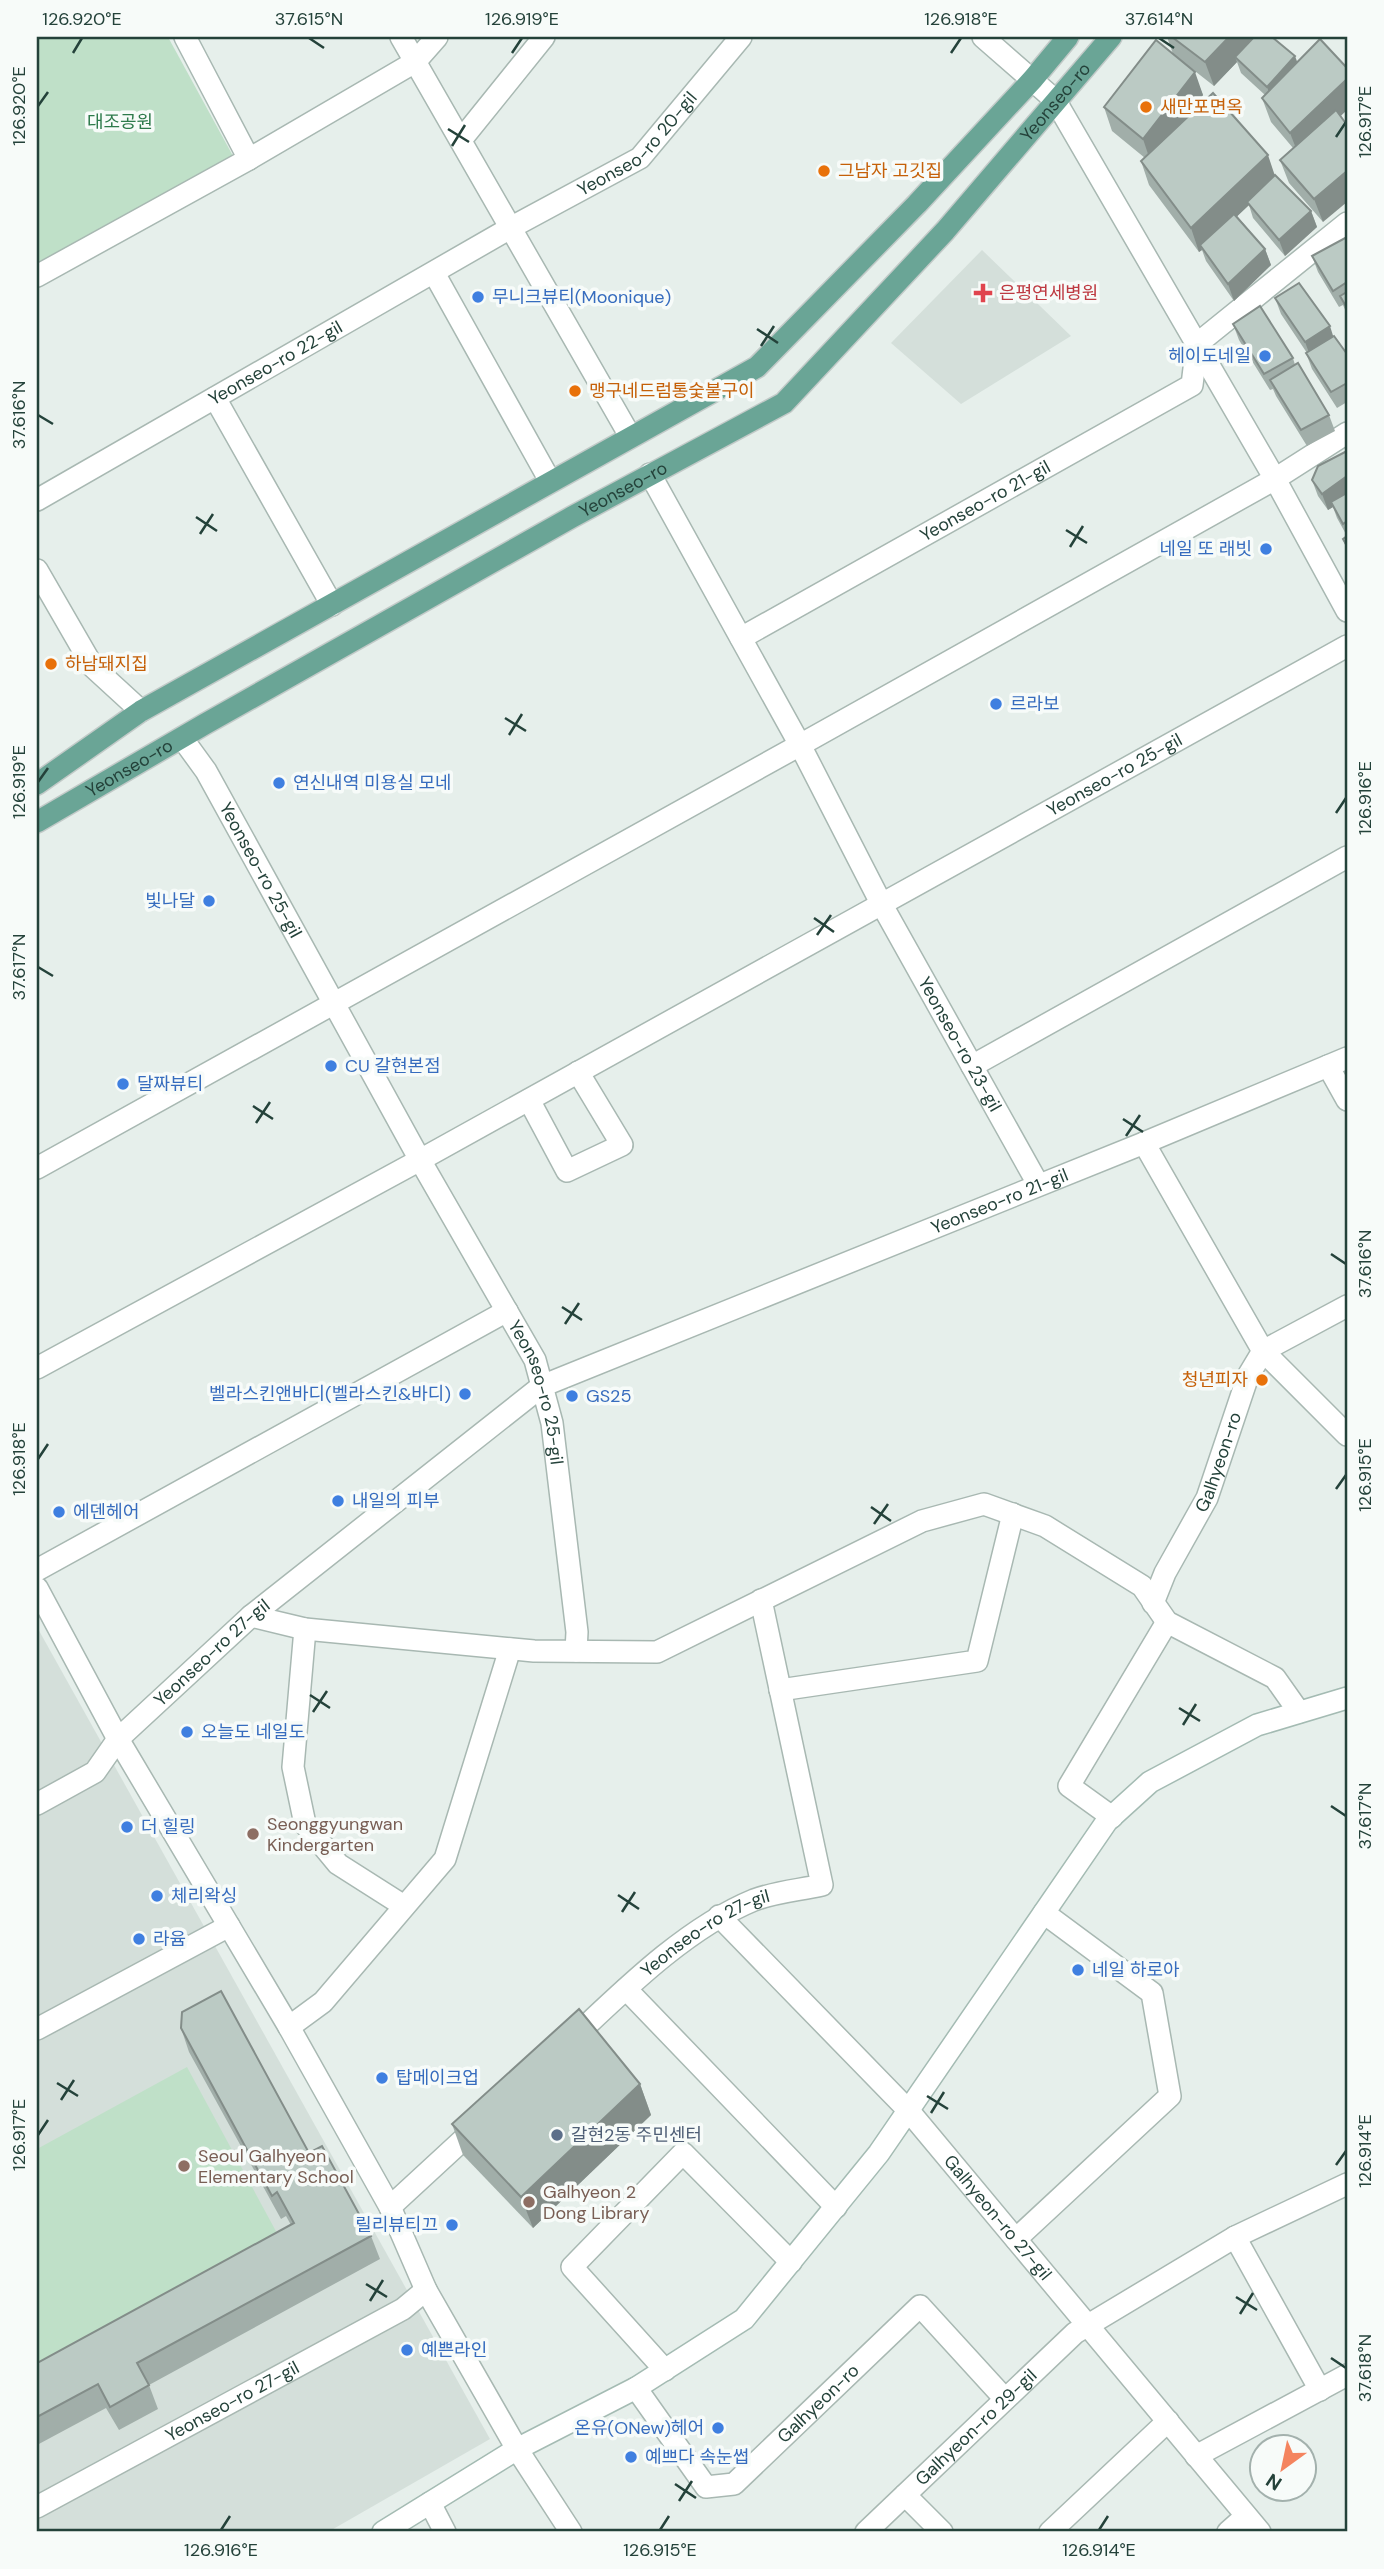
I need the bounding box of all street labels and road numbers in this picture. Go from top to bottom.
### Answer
street label: Yeonseo-ro [1015,57,1096,147]
street label: Yeonseo-ro 20-gil [573,87,702,202]
street label: Yeonseo-ro 22-gil [204,315,347,411]
street label: Yeonseo-ro 21-gil [916,455,1055,547]
street label: Yeonseo-ro [575,456,672,523]
street label: Yeonseo-ro 25-gil [1043,728,1186,822]
street label: Yeonseo-ro [82,733,177,803]
street label: Yeonseo-ro 25-gil [214,798,308,942]
street label: Yeonseo-ro 23-gil [913,973,1007,1116]
street label: Yeonseo-ro 21-gil [927,1163,1072,1240]
street label: Yeonseo-ro 25-gil [503,1316,569,1466]
street label: Galhyeon-ro [1189,1409,1247,1517]
street label: Yeonseo-ro 27-gil [149,1594,275,1712]
street label: Yeonseo-ro 27-gil [636,1884,772,1982]
street label: Galhyeon-ro 27-gil [938,2150,1057,2286]
street label: Yeonseo-ro 27-gil [161,2355,303,2447]
street label: Galhyeon-ro [772,2359,864,2448]
street label: Galhyeon-ro 29-gil [910,2364,1042,2491]

